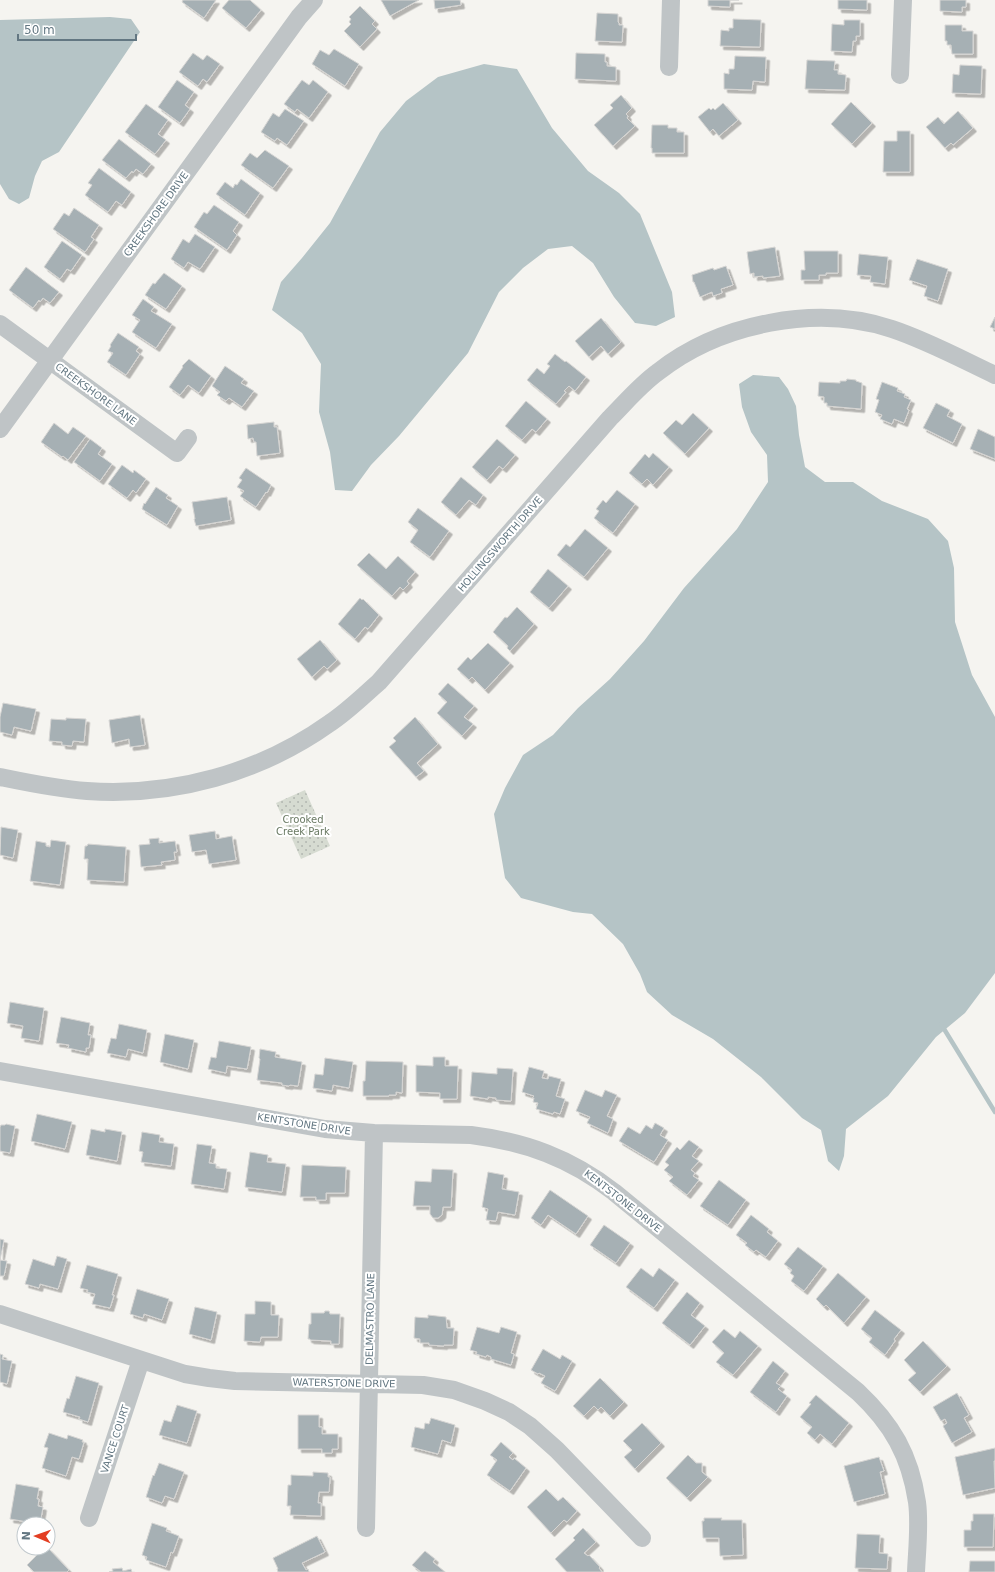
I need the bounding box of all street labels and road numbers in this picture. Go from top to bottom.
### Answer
street label: CREEKSHORE DRIVE [122,169,190,259]
street label: CREEKSHORE LANE [53,361,139,427]
street label: HOLLINGSWORTH DRIVE [456,494,544,594]
street label: KENTSTONE DRIVE [256,1111,352,1137]
street label: KENTSTONE DRIVE [582,1168,664,1234]
street label: DELMASTRO LANE [364,1273,376,1365]
street label: WATERSTONE DRIVE [292,1377,396,1389]
street label: VANCE COURT [99,1402,132,1475]

